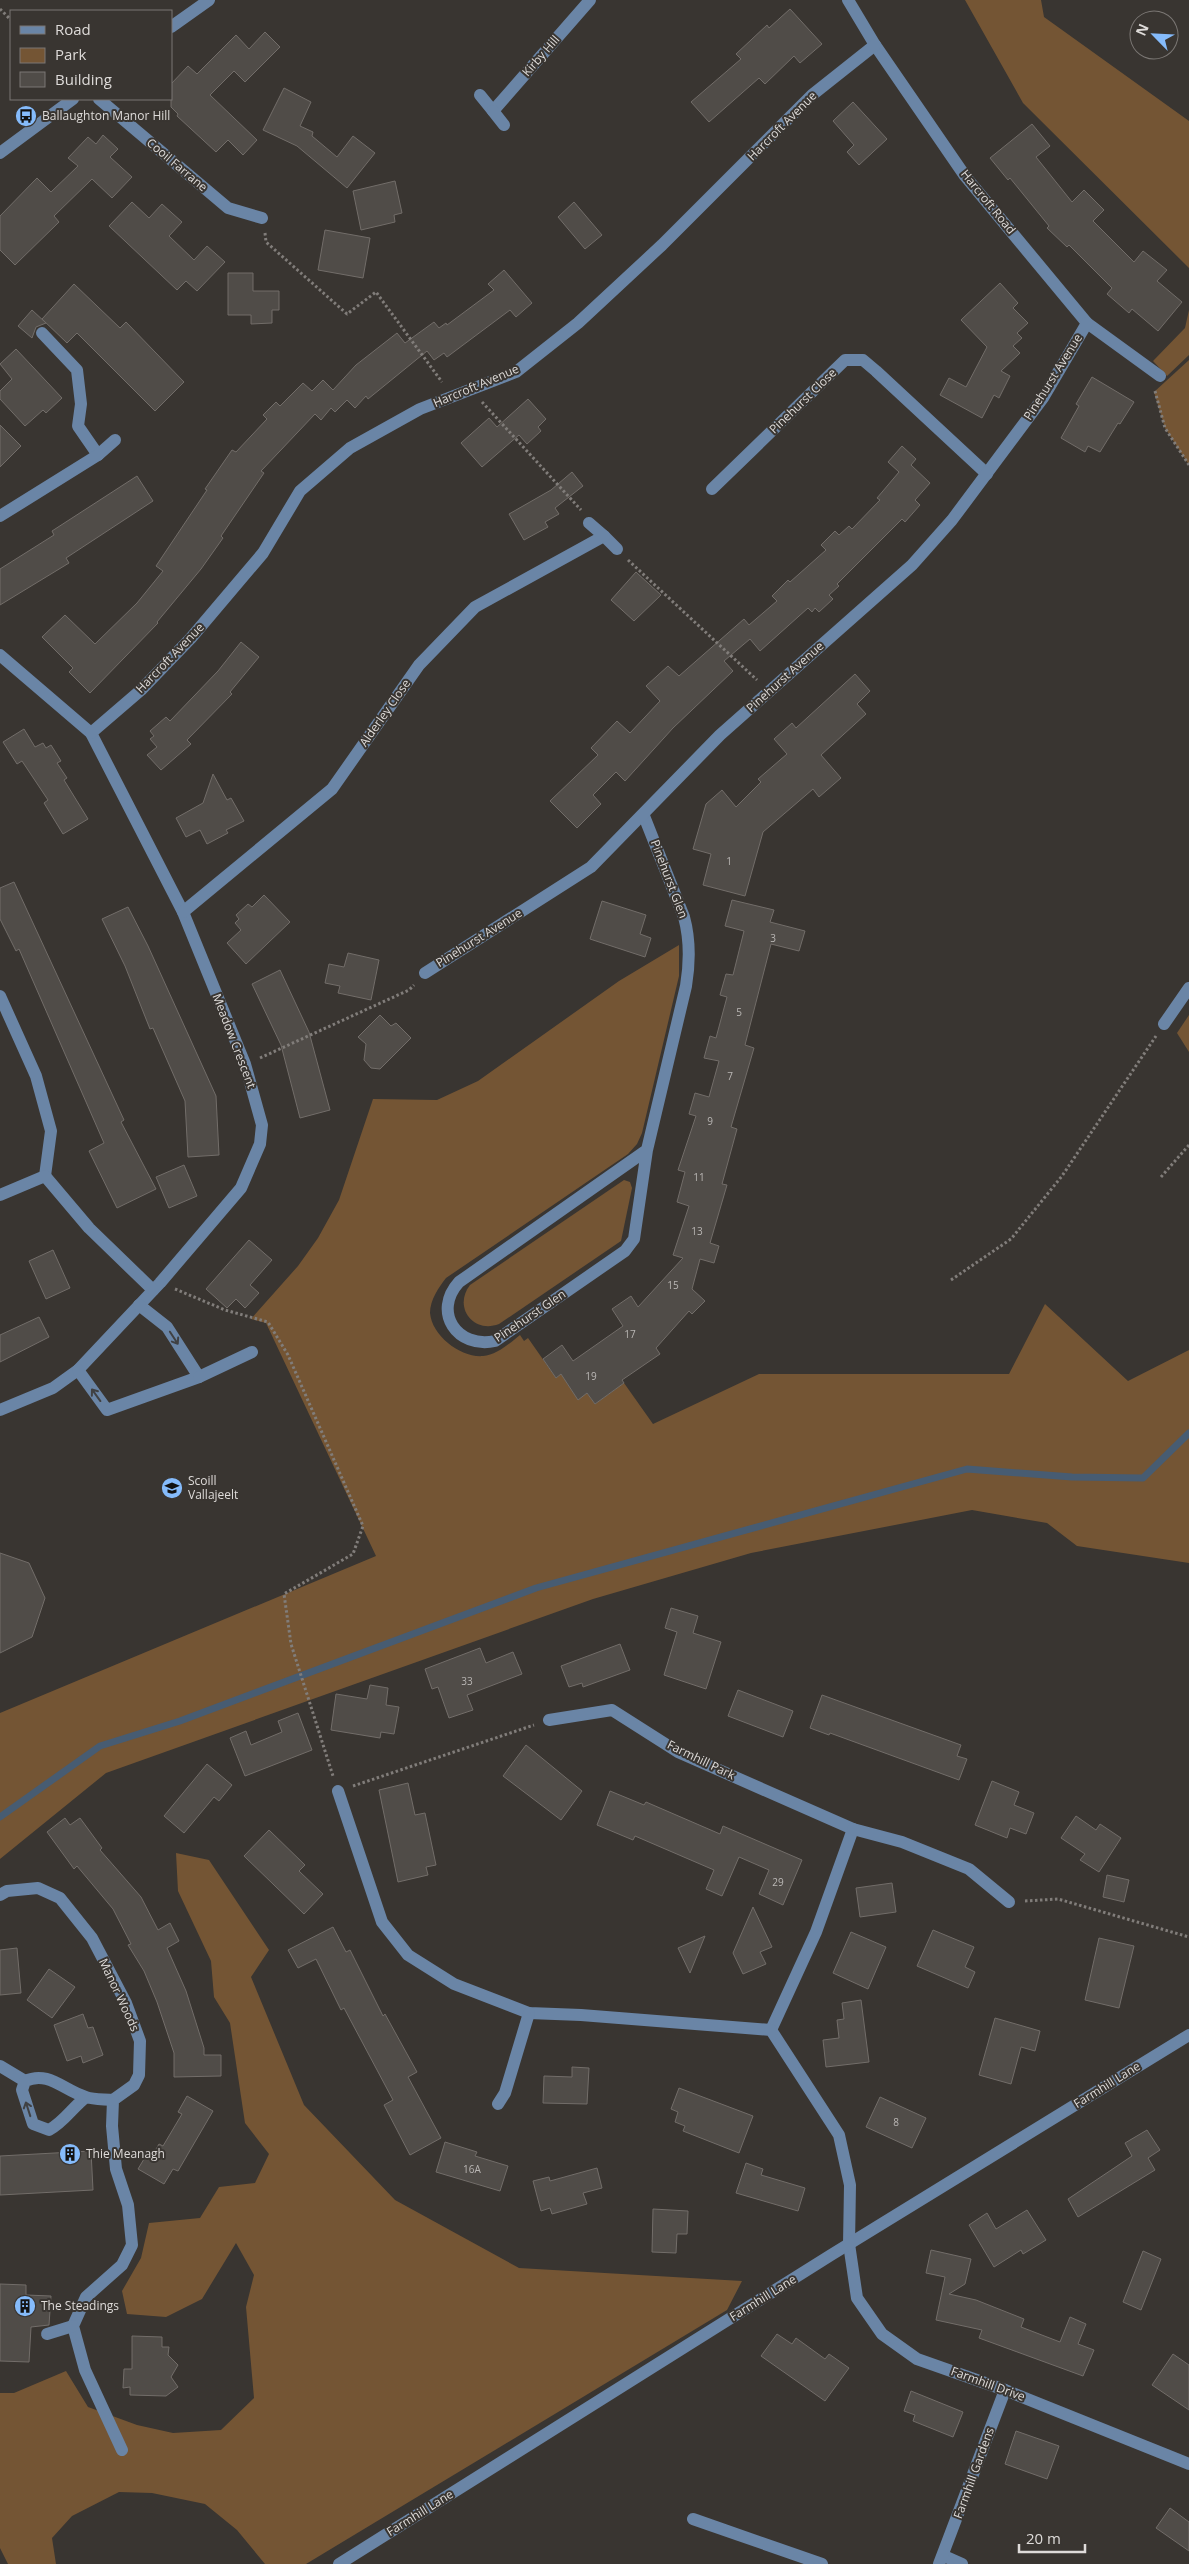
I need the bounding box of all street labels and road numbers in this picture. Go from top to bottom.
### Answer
street label: Kirby Hill [518,31,563,80]
street label: Harcroft Avenue [743,87,820,164]
street label: Cooil Farrane [143,134,212,195]
street label: Harcroft Road [957,166,1020,237]
street label: Pinehurst Avenue [1019,330,1086,423]
street label: Harcroft Avenue [430,360,521,411]
street label: Pinehurst Close [765,364,840,437]
street label: Harcroft Avenue [132,619,208,696]
street label: Pinehurst Avenue [742,637,827,716]
street label: Alderley Close [355,675,414,750]
street label: Pinehurst Glen [647,837,692,921]
street label: Pinehurst Avenue [432,904,525,971]
street label: Meadow Crescent [209,991,260,1091]
street label: Pinehurst Glen [491,1285,569,1346]
street label: Farmhill Park [664,1736,739,1784]
street label: Manor Woods [95,1956,144,2034]
street label: Farmhill Lane [1070,2057,1143,2112]
street label: Farmhill Lane [726,2270,799,2325]
street label: Farmhill Drive [949,2362,1028,2405]
street label: Farmhill Gardens [949,2425,998,2521]
street label: Farmhill Lane [383,2485,456,2540]

